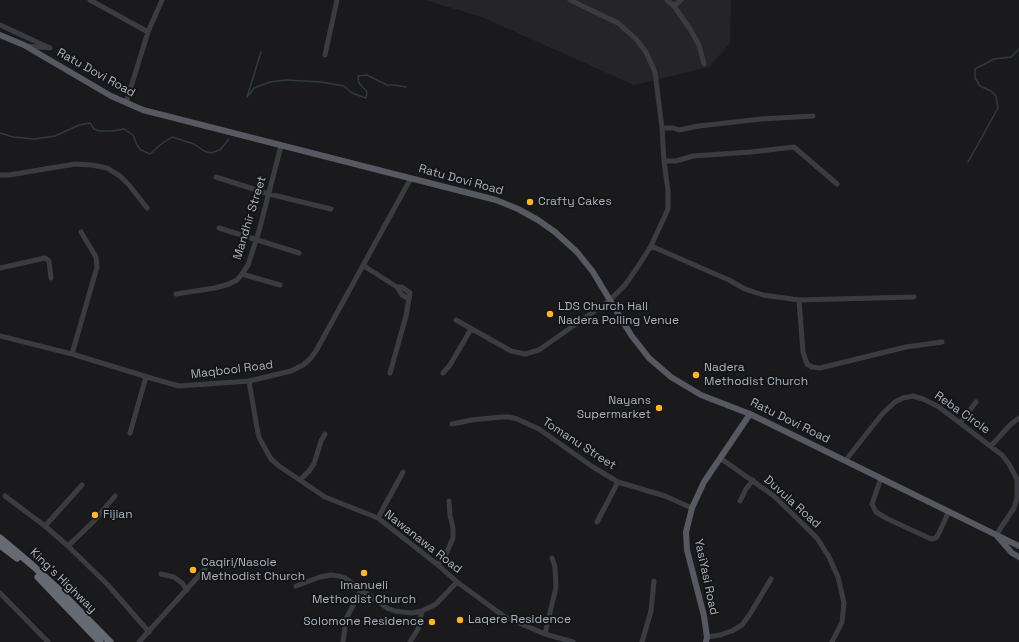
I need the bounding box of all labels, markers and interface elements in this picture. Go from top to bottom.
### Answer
street label: Ratu Dovi Road [54,46,138,100]
street label: Ratu Dovi Road [417,162,505,198]
street label: Mandhir Street [230,174,270,262]
place label: Crafty Cakes [538,195,612,209]
marker: Crafty Cakes [525,197,535,207]
place label: LDS Church Hall Nadera Polling Venue [558,300,679,328]
marker: LDS Church Hall Nadera Polling Venue [545,309,555,319]
street label: Maqbool Road [190,358,274,382]
place label: Nadera Methodist Church [704,361,808,389]
marker: Nadera Methodist Church [691,370,701,380]
street label: Reba Circle [931,389,993,437]
place label: Nayans Supermarket [577,394,651,422]
street label: Ratu Dovi Road [748,395,832,447]
marker: Nayans Supermarket [654,403,664,413]
street label: Tomanu Street [539,415,619,473]
street label: Duvula Road [761,473,823,531]
street label: Nawanawa Road [381,507,465,577]
place label: Fijian [103,508,133,522]
marker: Fijian [90,510,100,520]
street label: YasiYasi Road [691,538,721,616]
street label: King's Highway [27,546,99,616]
place label: Caqiri/Nasole Methodist Church [201,556,305,584]
marker: Caqiri/Nasole Methodist Church [188,565,198,575]
marker: Imanueli Methodist Church [359,568,369,578]
place label: Imanueli Methodist Church [312,579,416,607]
place label: Laqere Residence [468,613,571,627]
place label: Solomone Residence [303,615,424,629]
marker: Laqere Residence [455,615,465,625]
marker: Solomone Residence [427,617,437,627]

